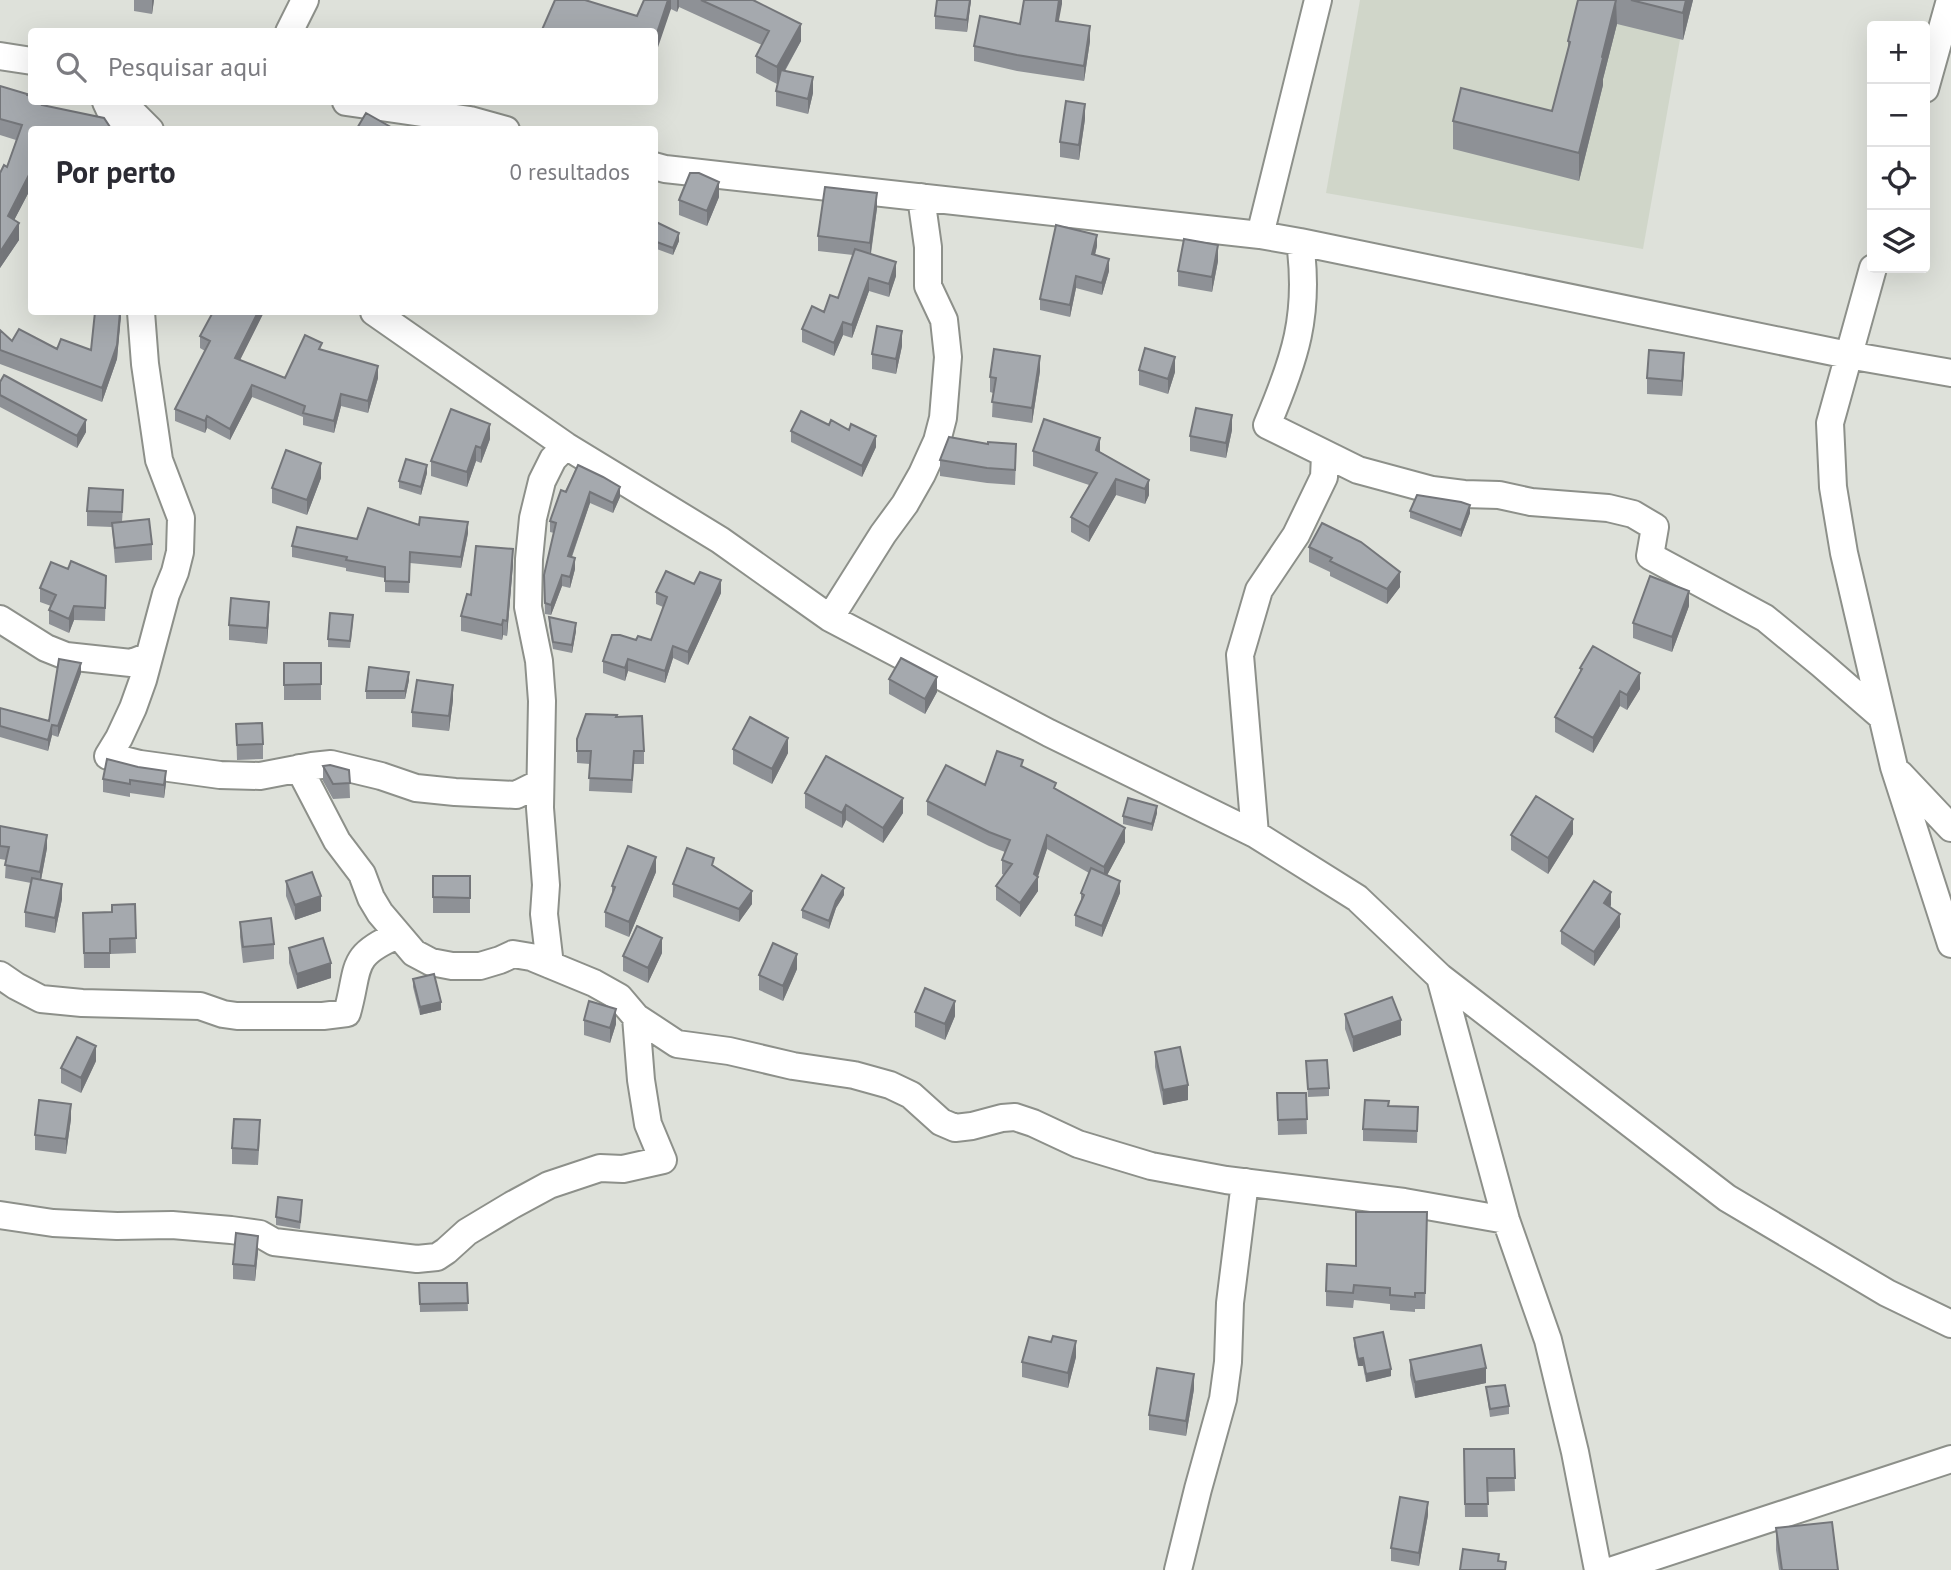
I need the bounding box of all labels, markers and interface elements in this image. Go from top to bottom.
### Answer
map controls [1867,21,1930,273]
button: + [1867,21,1930,84]
search box [28,28,658,105]
icon: search [52,48,90,86]
text: Pesquisar aqui [108,50,268,83]
button: − [1867,84,1930,147]
button: locate [1867,147,1930,210]
text: Por perto [56,152,176,191]
text: 0 resultados [509,157,630,186]
button: layers [1867,210,1930,273]

